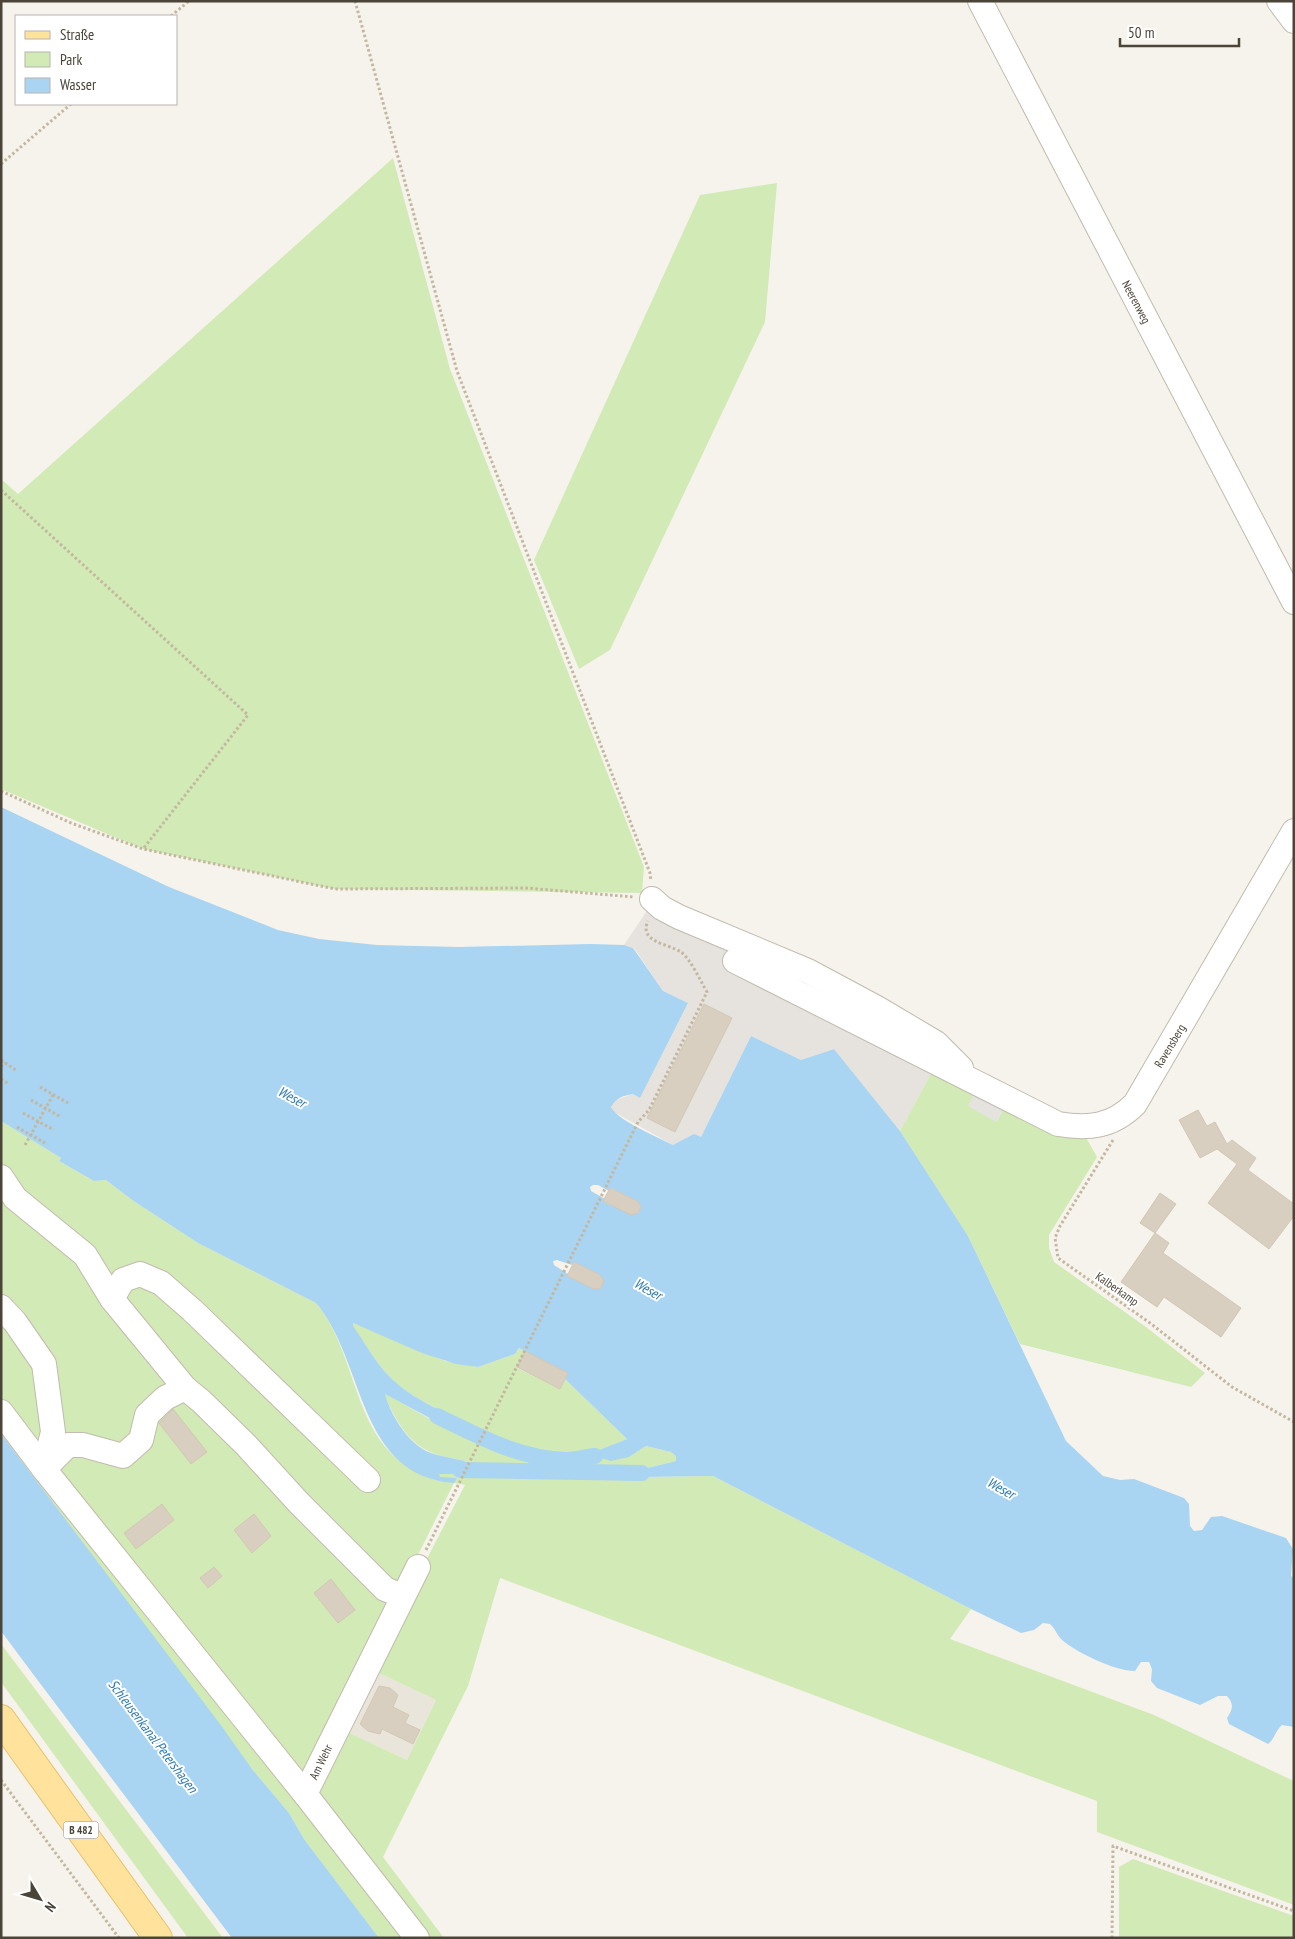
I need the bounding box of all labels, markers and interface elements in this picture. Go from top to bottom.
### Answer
legend [15,15,178,105]
scale bar [1120,15,1239,47]
text: 50 m [1128,23,1154,42]
text: Straße [60,25,94,44]
text: Park [60,50,82,69]
text: Wasser [60,75,97,94]
street label: Neerenweg [1119,278,1154,326]
street label: Ravensberg [1151,1021,1188,1070]
water label: Weser [275,1082,311,1113]
street label: Kalberkamp [1093,1268,1142,1309]
water label: Weser [631,1274,667,1305]
water label: Weser [984,1473,1020,1504]
water label: Schleusenkanal Petershagen [104,1676,202,1797]
street label: Am Wehr [306,1741,336,1782]
road number: B 482 [64,1822,98,1838]
north arrow [15,1874,65,1924]
text: N [41,1898,60,1916]

